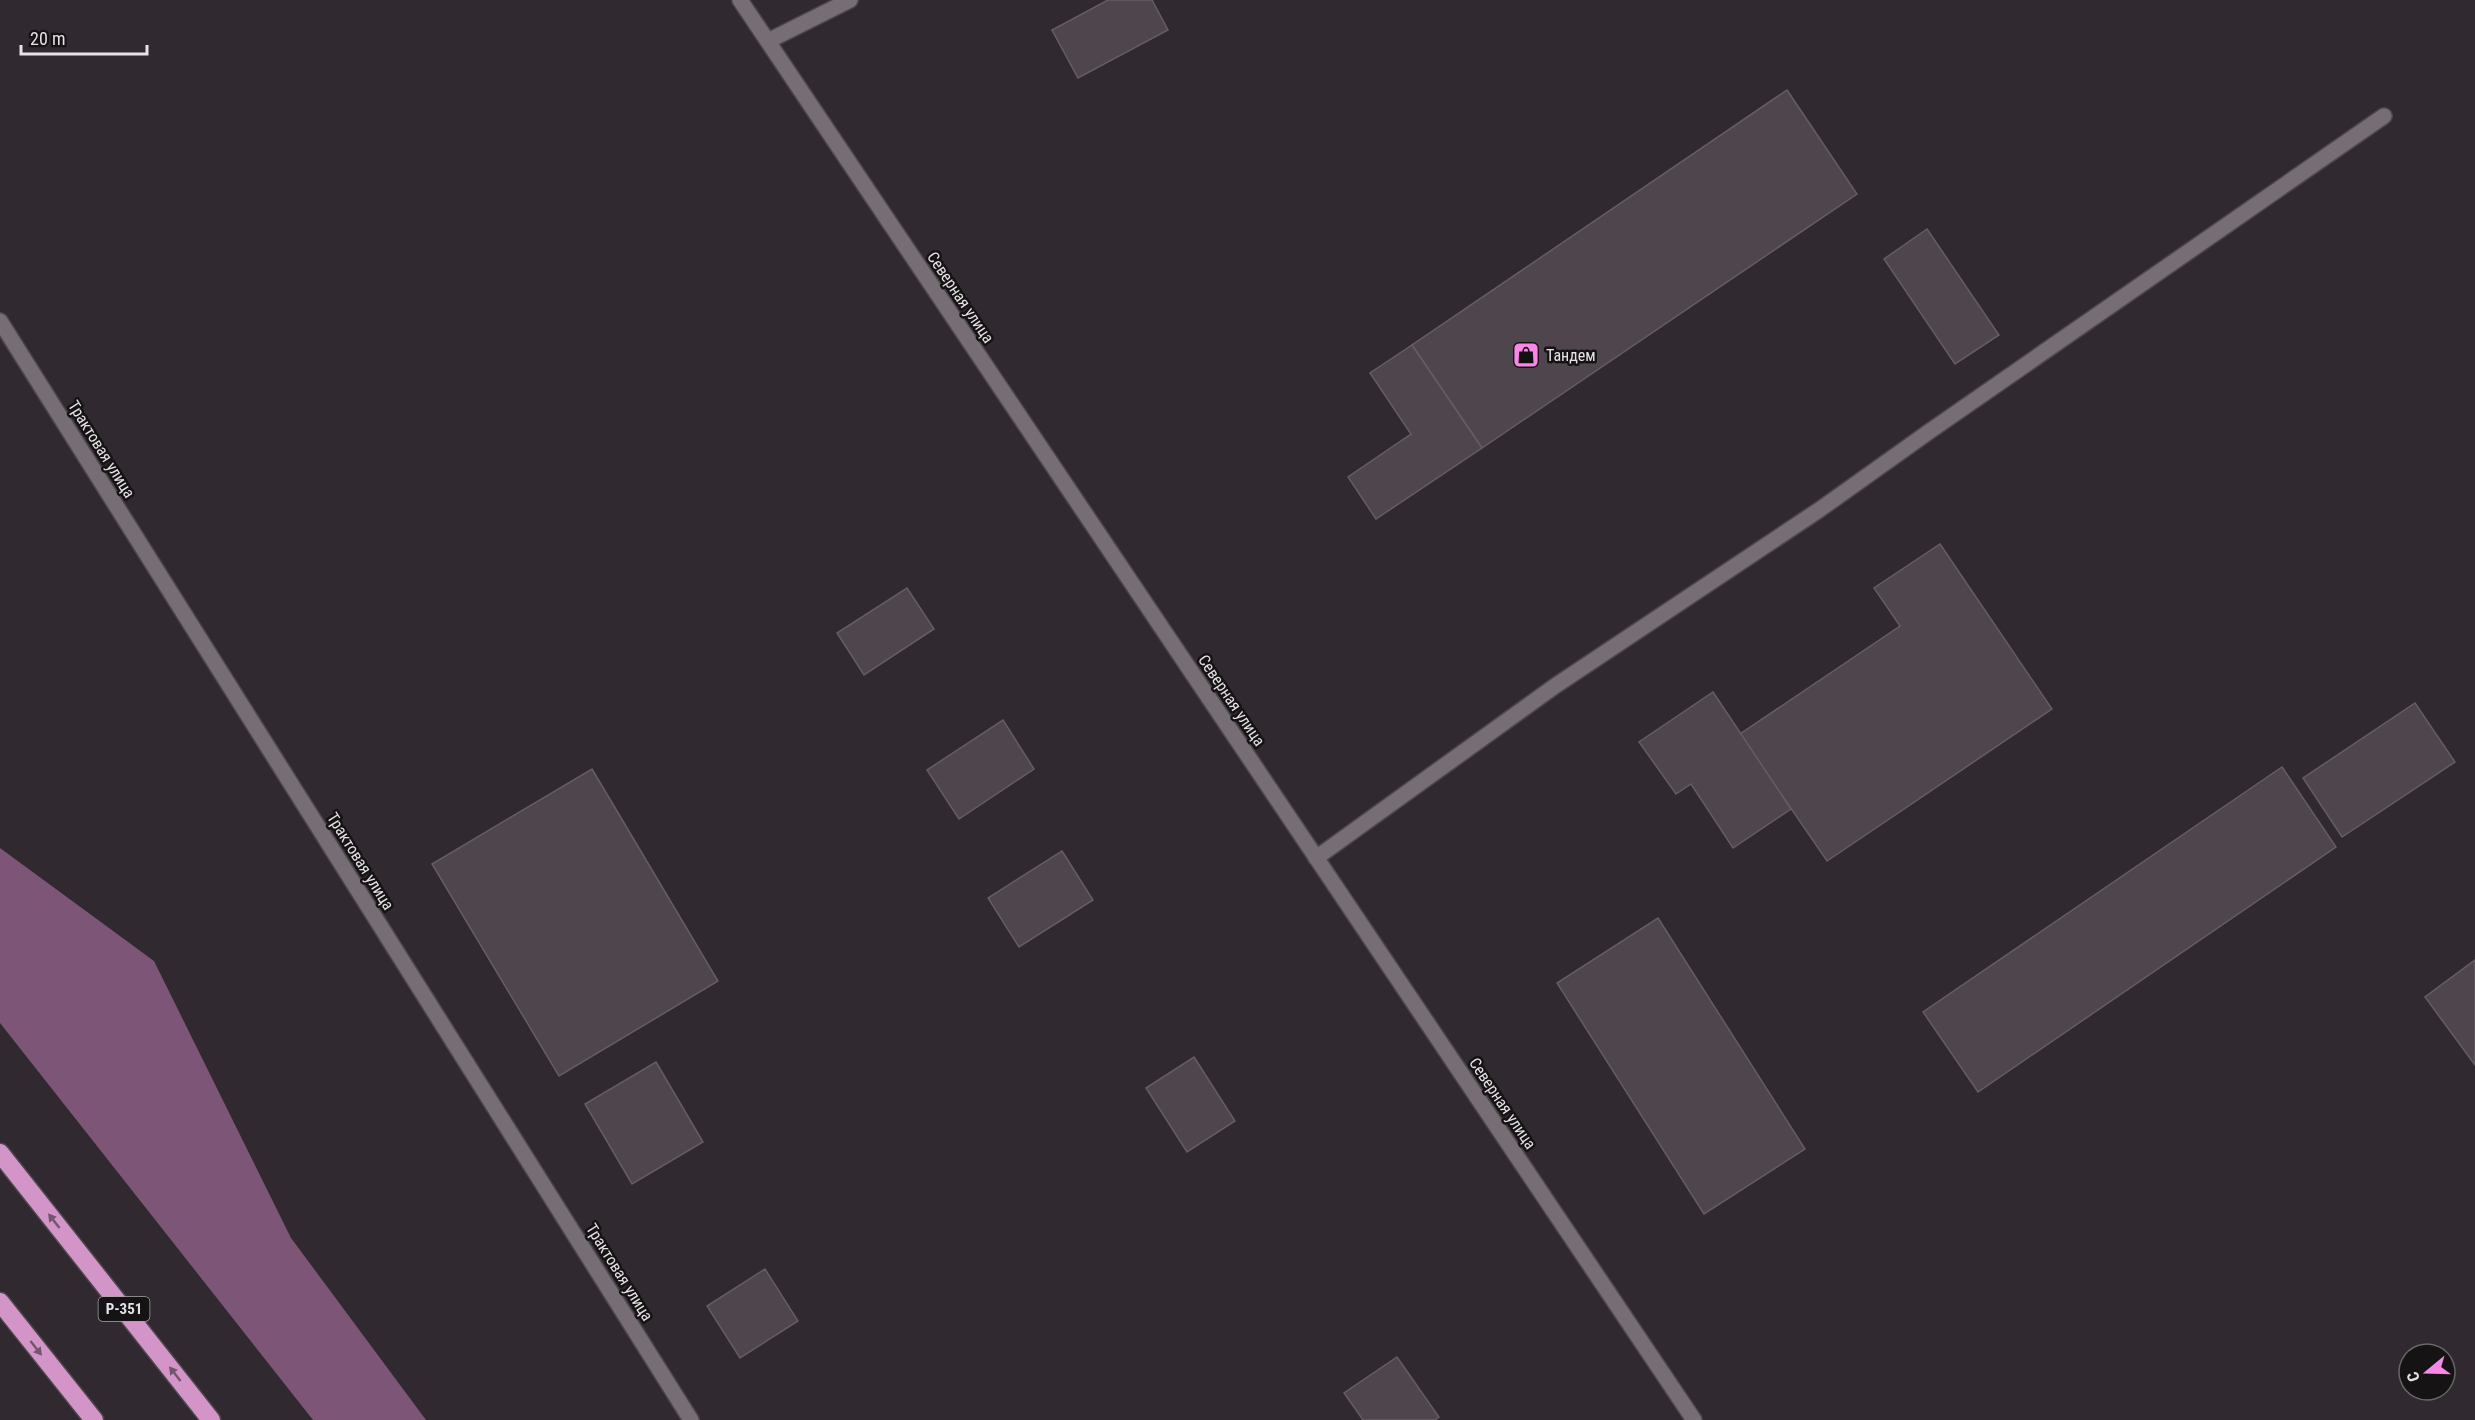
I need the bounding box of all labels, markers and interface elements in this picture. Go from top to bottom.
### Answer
scale bar [21,18,147,56]
text: 20 m [30,28,65,49]
street label: Северная улица [923,248,998,346]
shop icon: Тандем [1511,340,1541,370]
place label: Тандем [1546,346,1596,365]
street label: Трактовая улица [64,397,139,501]
street label: Северная улица [1194,651,1269,749]
street label: Трактовая улица [323,809,398,913]
street label: Северная улица [1465,1054,1540,1152]
one-way arrow [49,1214,61,1229]
street label: Трактовая улица [582,1220,657,1324]
road number: Р-351 [98,1297,150,1321]
one-way arrow [30,1340,43,1356]
north arrow [2397,1342,2457,1402]
one-way arrow [169,1366,182,1382]
text: С [2403,1369,2424,1384]

